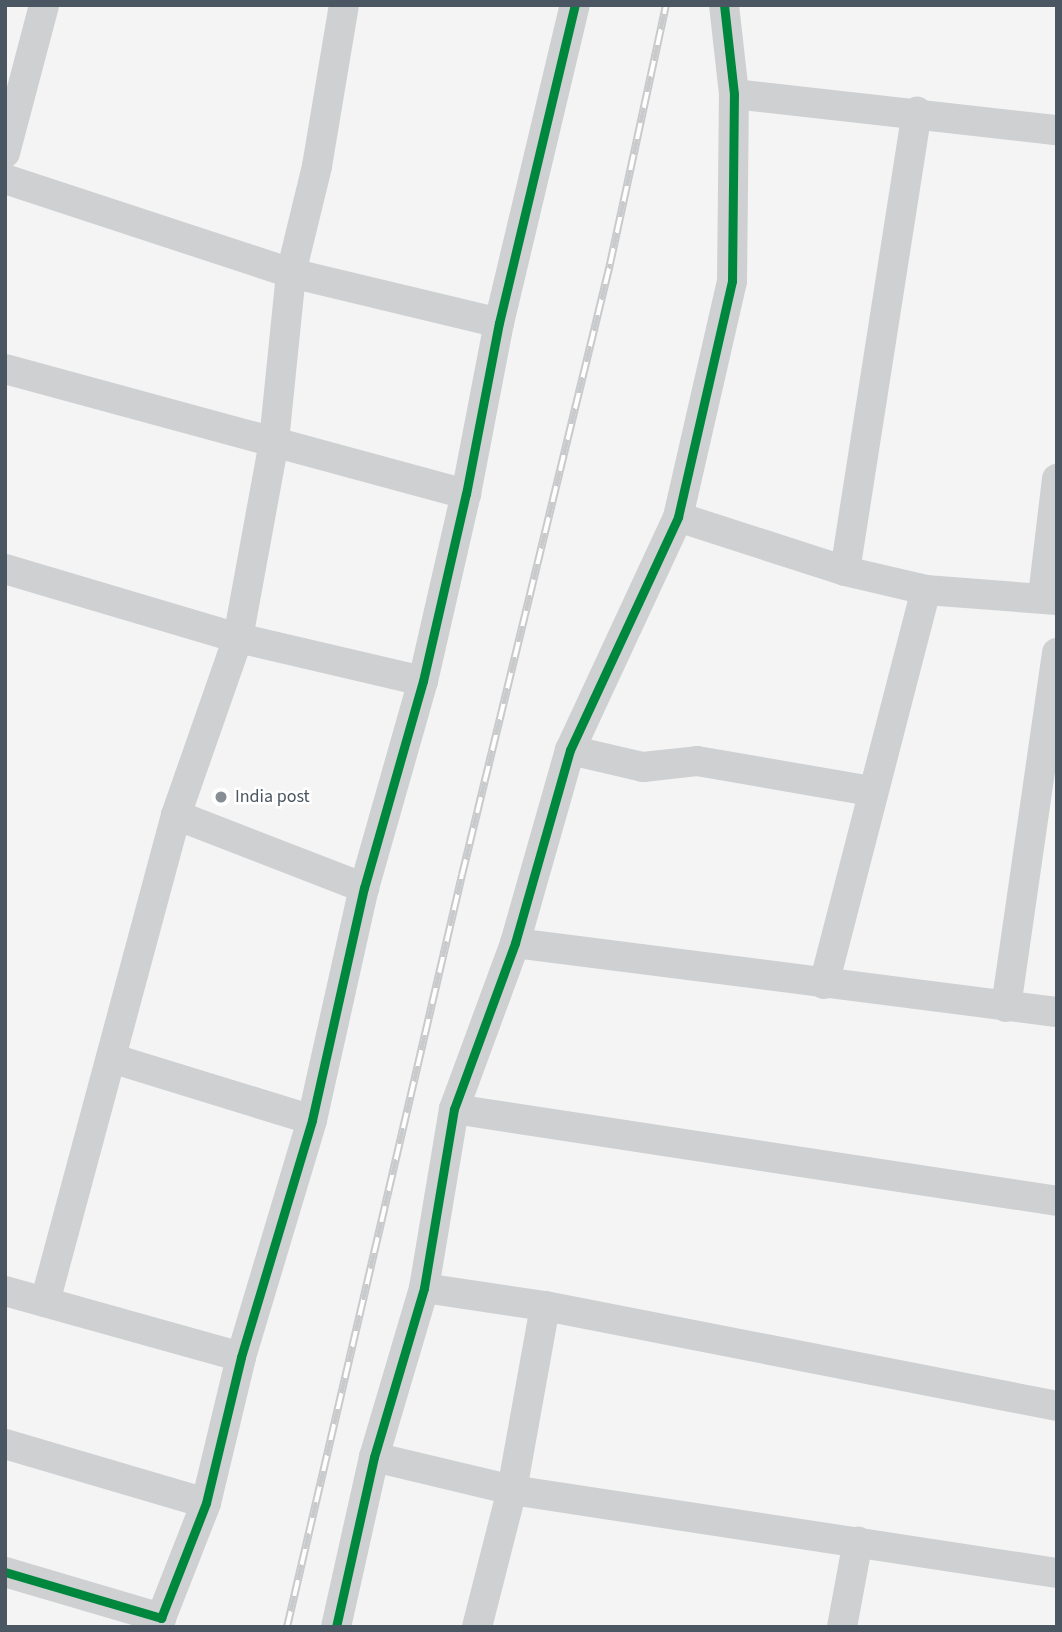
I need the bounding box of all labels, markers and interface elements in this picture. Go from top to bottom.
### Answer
place label: India post [235,786,310,808]
marker: India post [213,789,229,805]

